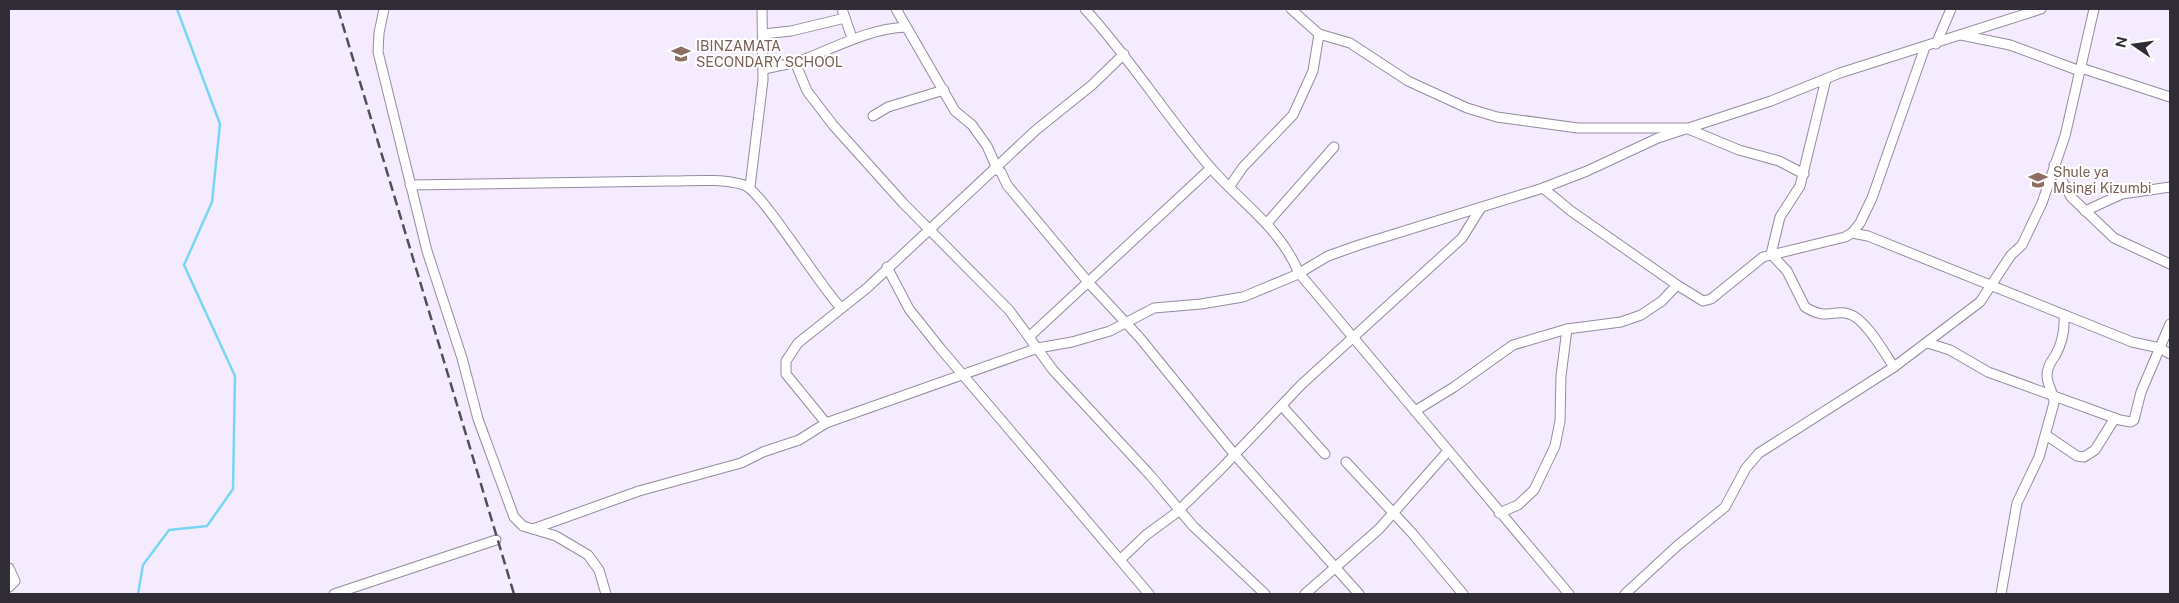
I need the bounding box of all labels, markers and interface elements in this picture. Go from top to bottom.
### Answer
north arrow [2109,20,2159,70]
text: N [2112,35,2130,49]
place label: IBINZAMATA SECONDARY SCHOOL [696,38,843,70]
school or university icon: IBINZAMATA SECONDARY SCHOOL [670,43,692,65]
place label: Shule ya Msingi Kizumbi [2053,164,2152,196]
school or university icon: Shule ya Msingi Kizumbi [2027,169,2049,191]

